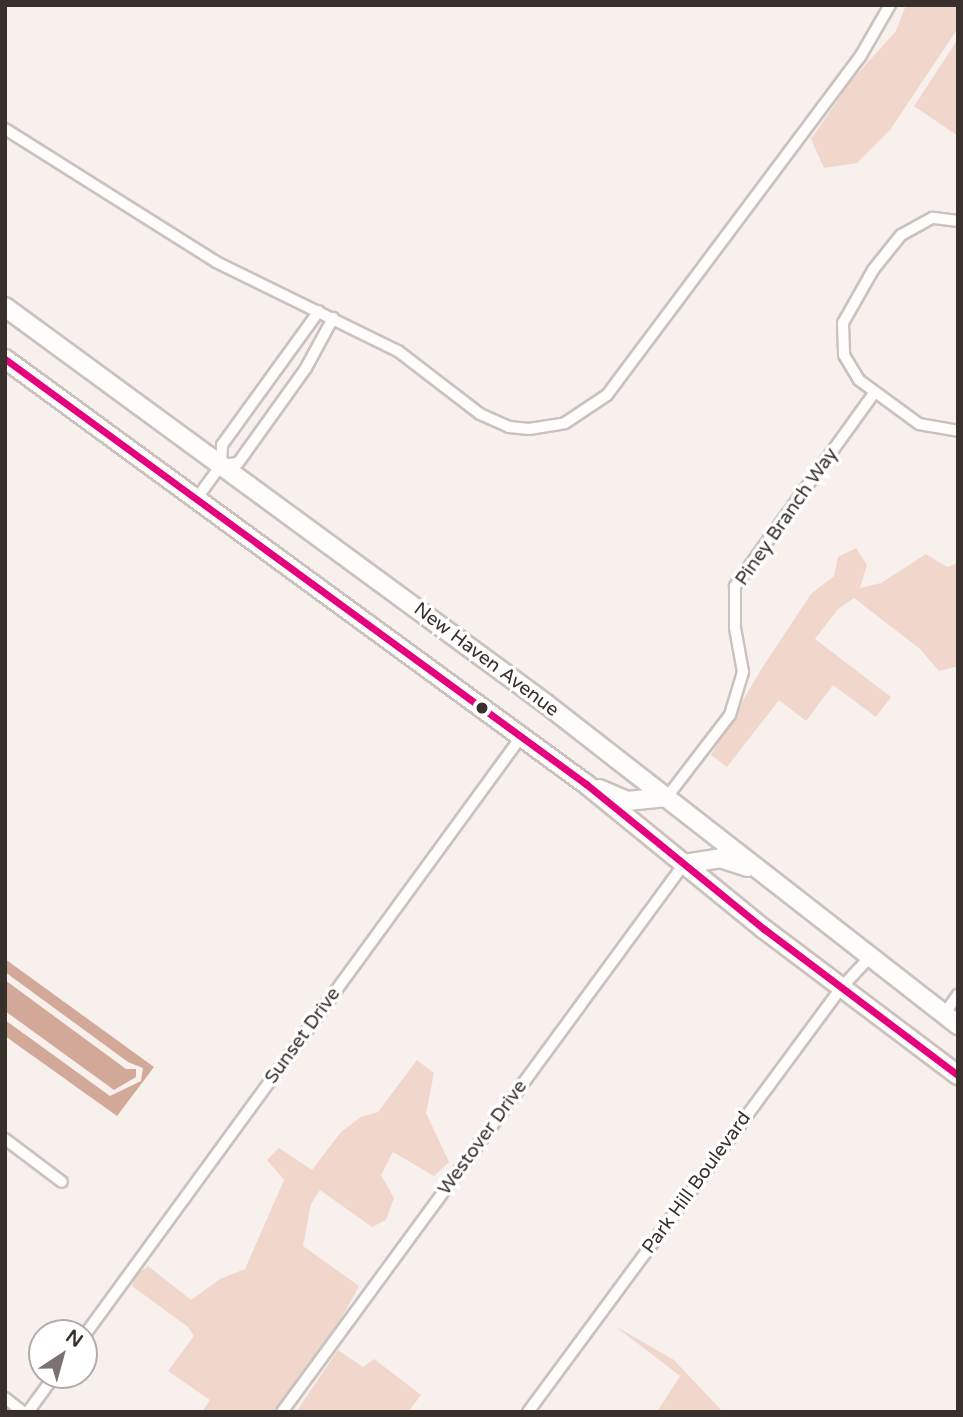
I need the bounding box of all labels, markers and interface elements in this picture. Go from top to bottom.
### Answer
street label: Piney Branch Way [731,444,843,590]
street label: New Haven Avenue [409,598,563,722]
unlabelled marker [475,701,489,715]
street label: Sunset Drive [260,983,346,1089]
street label: Westover Drive [434,1076,532,1200]
street label: Park Hill Boulevard [638,1108,756,1258]
north arrow [28,1319,98,1389]
text: N [62,1325,87,1352]

